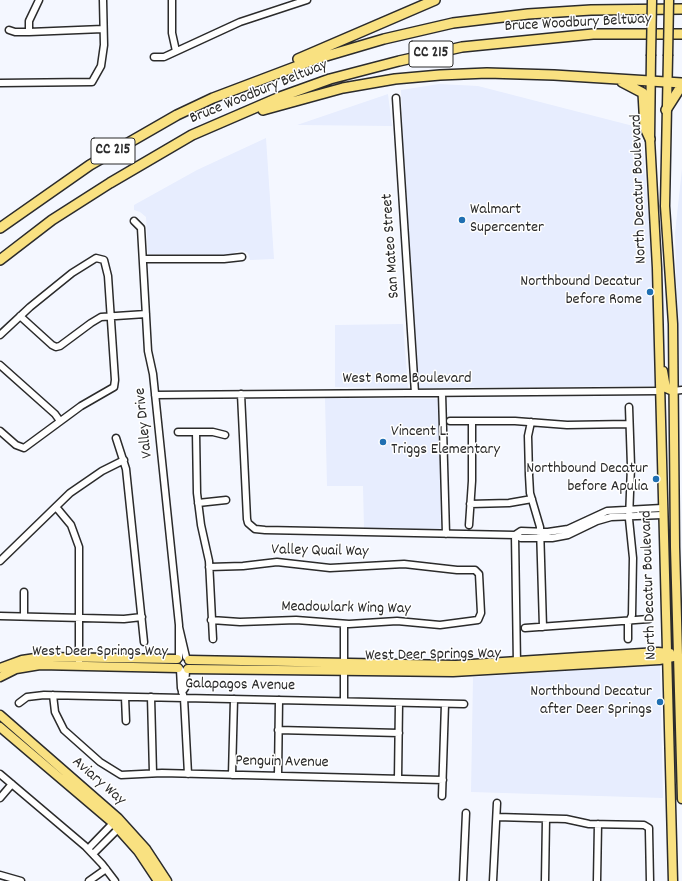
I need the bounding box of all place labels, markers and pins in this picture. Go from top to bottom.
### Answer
place label: Walmart Supercenter [470,201,544,239]
marker: Walmart Supercenter [457,215,467,225]
place label: Northbound Decatur before Rome [520,273,642,311]
marker: Northbound Decatur before Rome [645,287,655,297]
place label: Vincent L. Triggs Elementary [391,423,500,461]
marker: Vincent L. Triggs Elementary [378,437,388,447]
place label: Northbound Decatur before Apulia [526,460,648,498]
marker: Northbound Decatur before Apulia [651,474,661,484]
place label: Northbound Decatur after Deer Springs [530,683,652,721]
marker: Northbound Decatur after Deer Springs [655,697,665,707]

